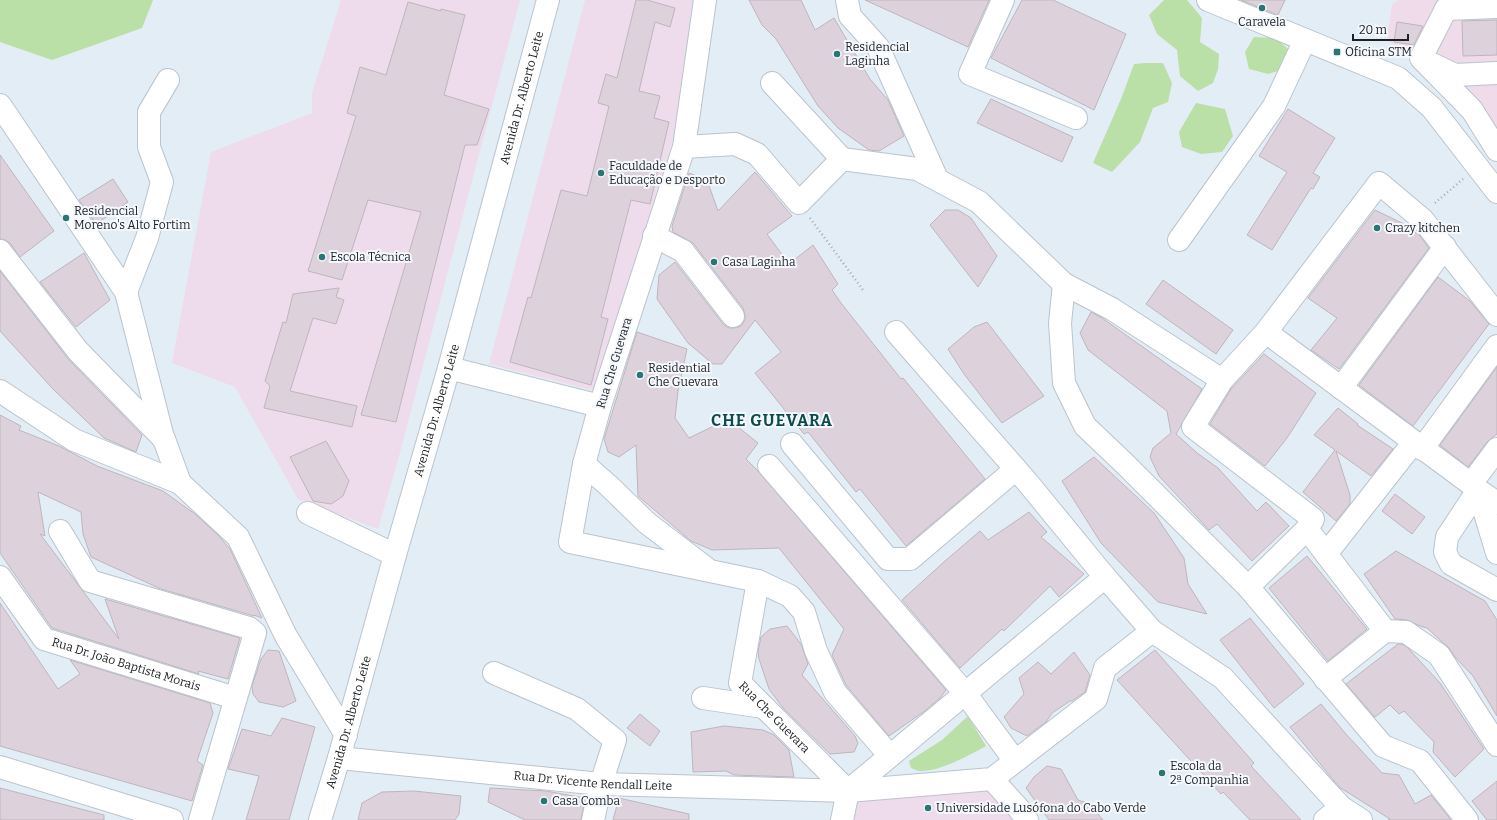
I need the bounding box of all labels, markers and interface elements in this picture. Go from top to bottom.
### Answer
marker: Caravela [1257,3,1267,13]
place label: Caravela [1238,15,1286,29]
scale bar [1353,16,1408,42]
text: 20 m [1359,23,1388,37]
street label: Avenida Dr. Alberto Leite [497,30,546,166]
place label: Residencial Laginha [845,40,910,68]
place label: Oficina STM [1345,45,1412,59]
marker: Oficina STM [1332,47,1342,57]
marker: Residencial Laginha [832,49,842,59]
place label: Faculdade de Educação e Desporto [609,159,725,187]
marker: Faculdade de Educação e Desporto [596,168,606,178]
place label: Residencial Moreno's Alto Fortim [74,204,191,232]
marker: Residencial Moreno's Alto Fortim [61,213,71,223]
place label: Crazy kitchen [1385,221,1461,235]
marker: Crazy kitchen [1372,223,1382,233]
place label: Escola Técnica [330,250,411,264]
marker: Escola Técnica [317,252,327,262]
place label: Casa Laginha [722,255,796,269]
marker: Casa Laginha [709,257,719,267]
street label: Rua Che Guevara [593,315,635,410]
street label: Avenida Dr. Alberto Leite [411,342,462,478]
place label: Residential Che Guevara [648,361,719,389]
marker: Residential Che Guevara [635,370,645,380]
district label: CHE GUEVARA [711,411,833,430]
street label: Rua Dr. João Baptista Morais [50,635,202,694]
street label: Avenida Dr. Alberto Leite [323,654,374,790]
street label: Rua Che Guevara [736,679,813,756]
place label: Escola da 2ª Companhia [1170,759,1249,787]
street label: Rua Dr. Vicente Rendall Leite [513,768,672,793]
marker: Escola da 2ª Companhia [1157,768,1167,778]
place label: Casa Comba [552,794,620,808]
marker: Casa Comba [539,796,549,806]
place label: Universidade Lusófona do Cabo Verde [936,801,1146,815]
marker: Universidade Lusófona do Cabo Verde [923,803,933,813]

